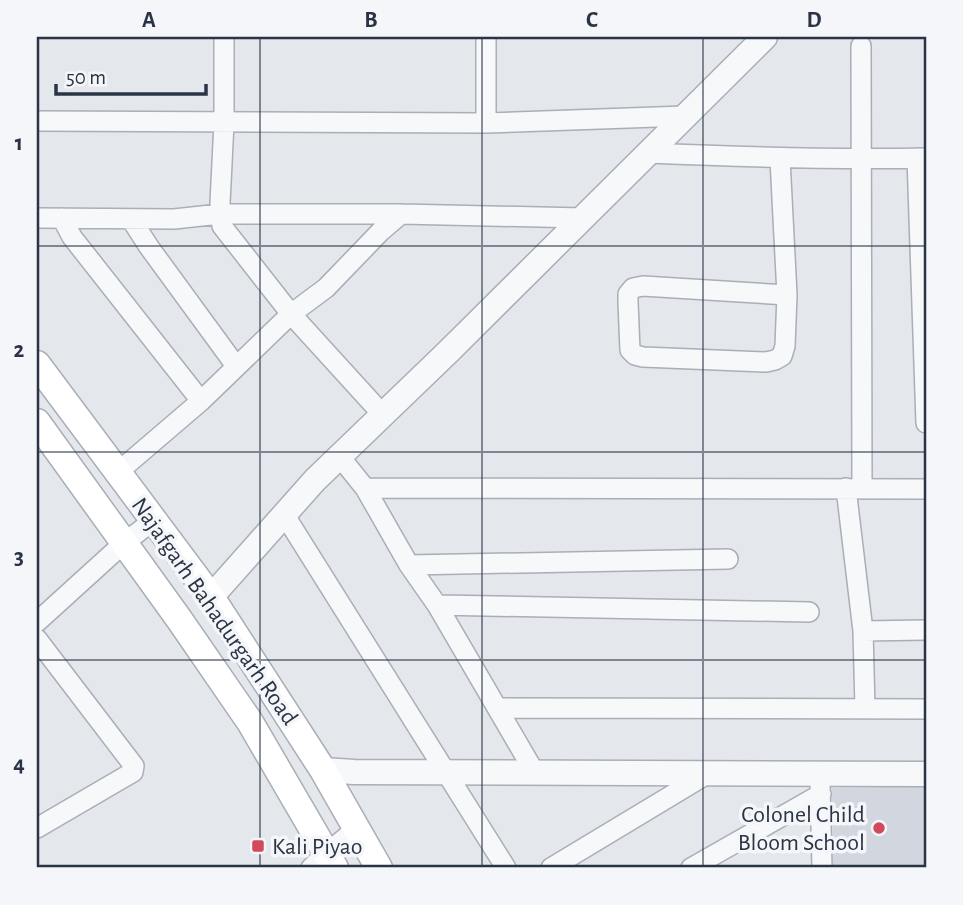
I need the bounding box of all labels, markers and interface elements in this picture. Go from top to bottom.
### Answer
text: A [142,9,156,32]
text: B [364,9,378,32]
text: C [586,9,598,32]
text: D [806,9,822,32]
scale bar [56,52,206,96]
text: 50 m [66,67,106,88]
text: 1 [15,132,23,155]
text: 2 [14,339,25,362]
street label: Najafgarh Bahadurgarh Road [127,494,302,730]
text: 3 [14,546,24,569]
text: 4 [13,753,25,776]
place label: Colonel Child Bloom School [738,803,865,855]
marker: Colonel Child Bloom School [871,820,887,836]
place label: Kali Piyao [272,835,363,859]
marker: Kali Piyao [250,838,266,854]

